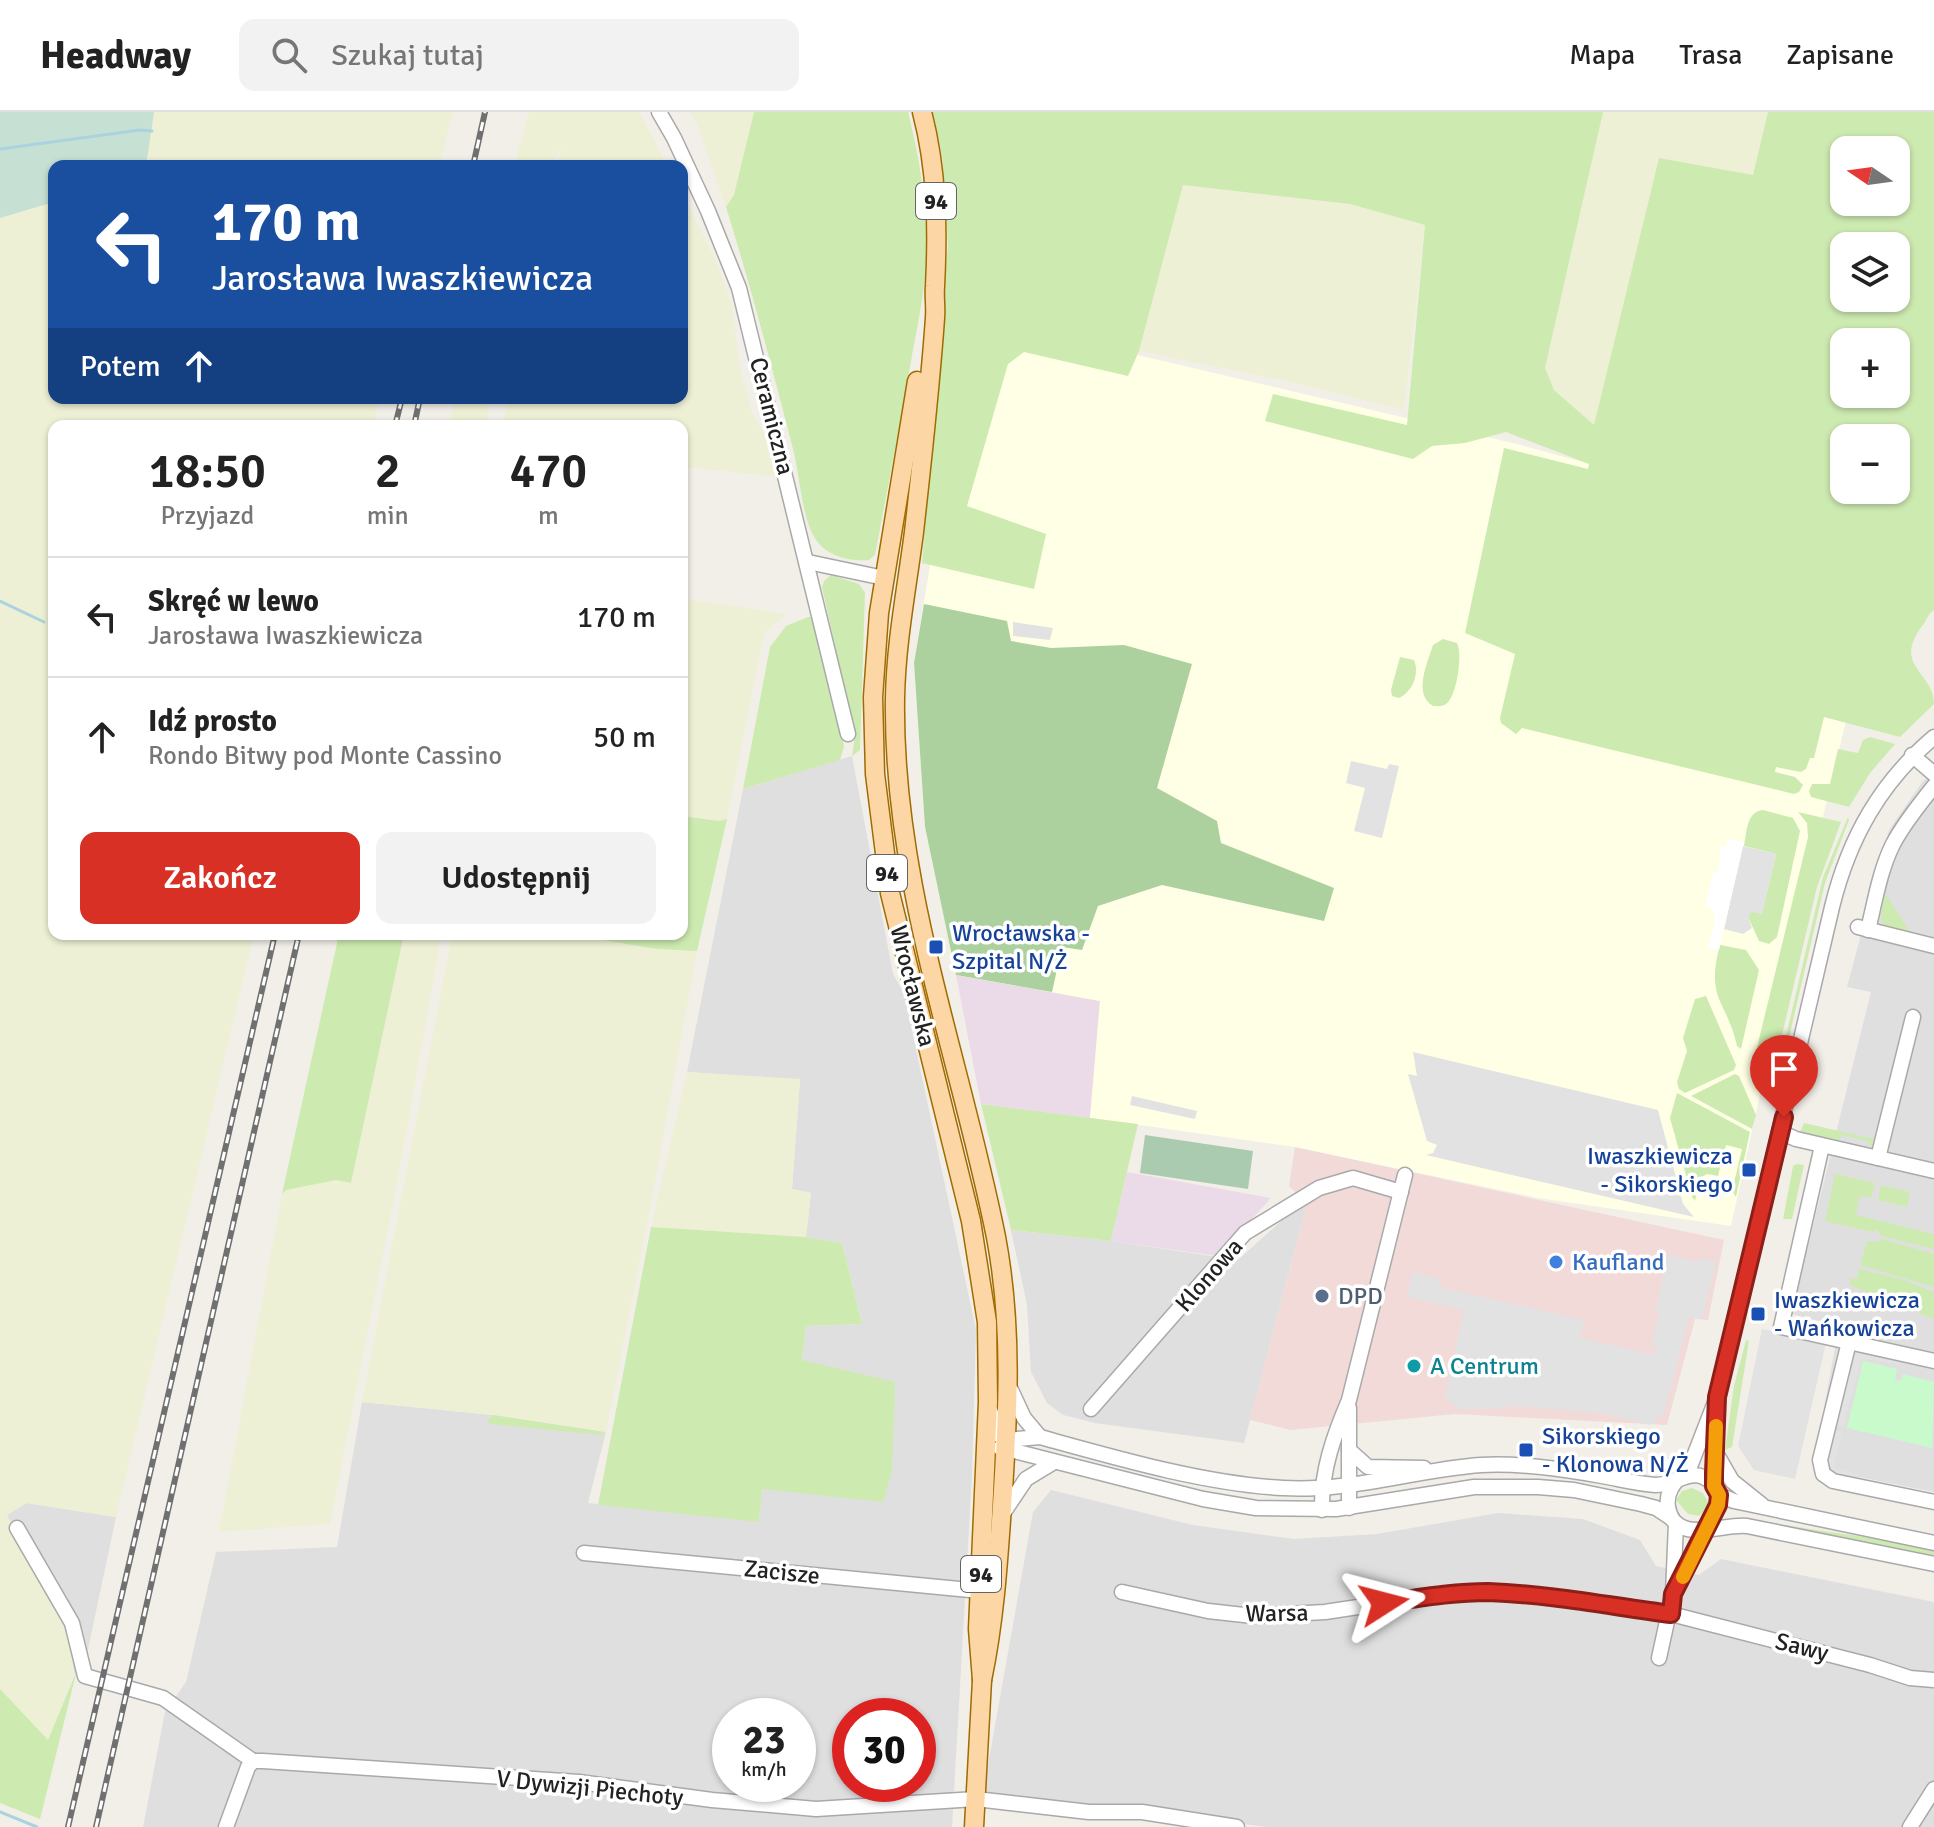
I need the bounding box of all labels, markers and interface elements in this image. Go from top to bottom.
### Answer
search box [239,19,799,91]
text: Headway [40,32,191,79]
icon: search [267,33,311,77]
text: Szukaj tutaj [331,37,484,74]
text: Mapa [1569,38,1635,72]
text: Trasa [1679,38,1742,72]
text: Zapisane [1786,38,1894,72]
north arrow [1830,136,1910,216]
map controls [1830,136,1910,504]
road number: 94 [916,183,956,219]
text: 170 m [212,187,360,256]
icon: left [80,192,184,296]
button: layers [1830,232,1910,312]
text: Jarosława Iwaszkiewicza [212,256,593,301]
button: + [1830,328,1910,408]
icon: ahead [177,344,221,388]
text: Potem [80,348,161,385]
street label: Ceramiczna [743,354,801,478]
button: − [1830,424,1910,504]
text: 18:50 [149,442,266,501]
text: 2 [375,442,401,501]
text: 470 [509,442,587,501]
text: Przyjazd [160,500,254,532]
text: min [367,500,409,532]
text: m [538,500,559,532]
text: Skręć w lewo [148,583,319,620]
icon: left [80,595,124,639]
text: 170 m [577,599,656,636]
text: Jarosława Iwaszkiewicza [148,620,423,652]
text: Idź prosto [148,703,277,740]
icon: ahead [80,715,124,759]
text: 50 m [593,719,656,756]
text: Rondo Bitwy pod Monte Cassino [148,740,502,772]
button: Zakończ [80,832,360,924]
button: Udostępnij [376,832,656,924]
road number: 94 [867,855,907,891]
place label: Wrocławska - Szpital N/Ż [952,918,1090,976]
street label: Wrocławska [883,922,943,1050]
marker: Wrocławska - Szpital N/Ż [927,938,945,956]
pin [1750,1035,1818,1117]
icon: arrive [1762,1047,1806,1091]
place label: Iwaszkiewicza - Sikorskiego [1587,1141,1733,1199]
marker: Iwaszkiewicza - Sikorskiego [1740,1161,1758,1179]
street label: Klonowa [1169,1232,1249,1318]
place label: Kaufland [1572,1247,1664,1277]
marker: Kaufland [1547,1253,1565,1271]
place label: DPD [1338,1281,1383,1311]
place label: Iwaszkiewicza - Wańkowicza [1774,1285,1920,1343]
marker: DPD [1313,1287,1331,1305]
marker: Iwaszkiewicza - Wańkowicza [1749,1305,1767,1323]
place label: A Centrum [1430,1351,1539,1381]
marker: A Centrum [1405,1357,1423,1375]
place label: Sikorskiego - Klonowa N/Ż [1542,1421,1689,1479]
marker: Sikorskiego - Klonowa N/Ż [1517,1441,1535,1459]
street label: Zacisze [743,1553,821,1591]
road number: 94 [961,1556,1001,1592]
position arrow [1342,1561,1426,1645]
street label: Warsa [1245,1597,1309,1629]
street label: Sawy [1772,1626,1832,1668]
speed limit sign: 30 [832,1698,936,1802]
text: 23 [742,1715,786,1765]
text: km/h [741,1757,787,1782]
street label: V Dywizji Piechoty [495,1763,685,1813]

